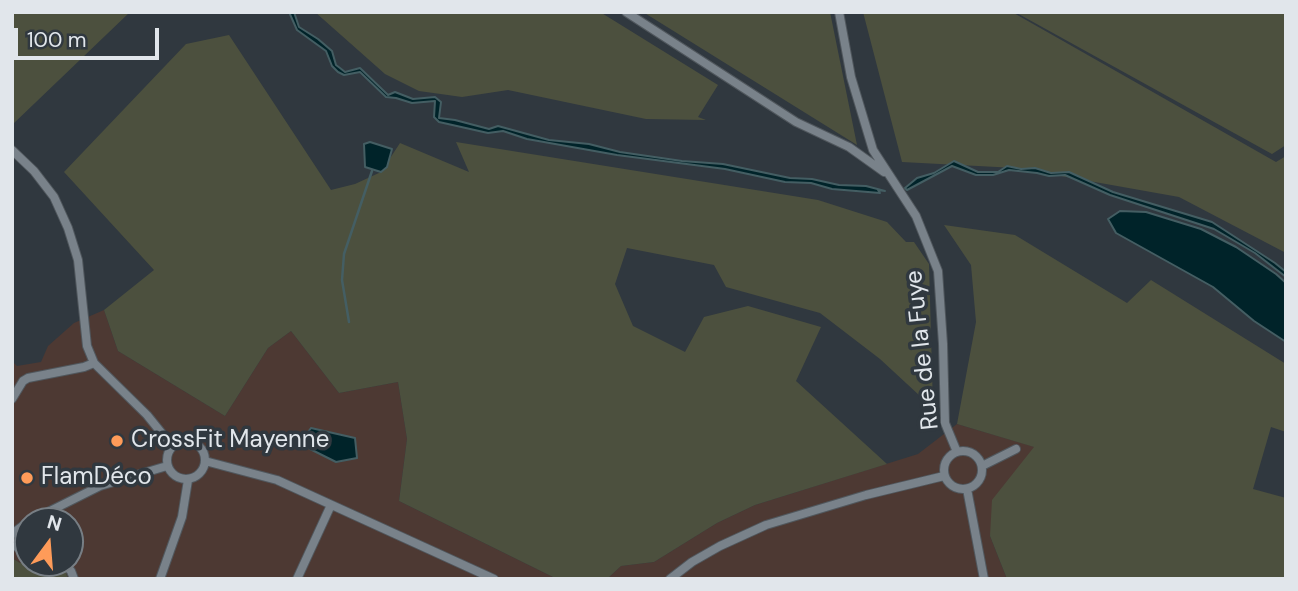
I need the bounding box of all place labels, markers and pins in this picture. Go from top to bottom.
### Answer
place label: CrossFit Mayenne [131,427,329,455]
marker: CrossFit Mayenne [109,433,125,449]
place label: FlamDéco [41,464,152,492]
marker: FlamDéco [19,470,35,486]

